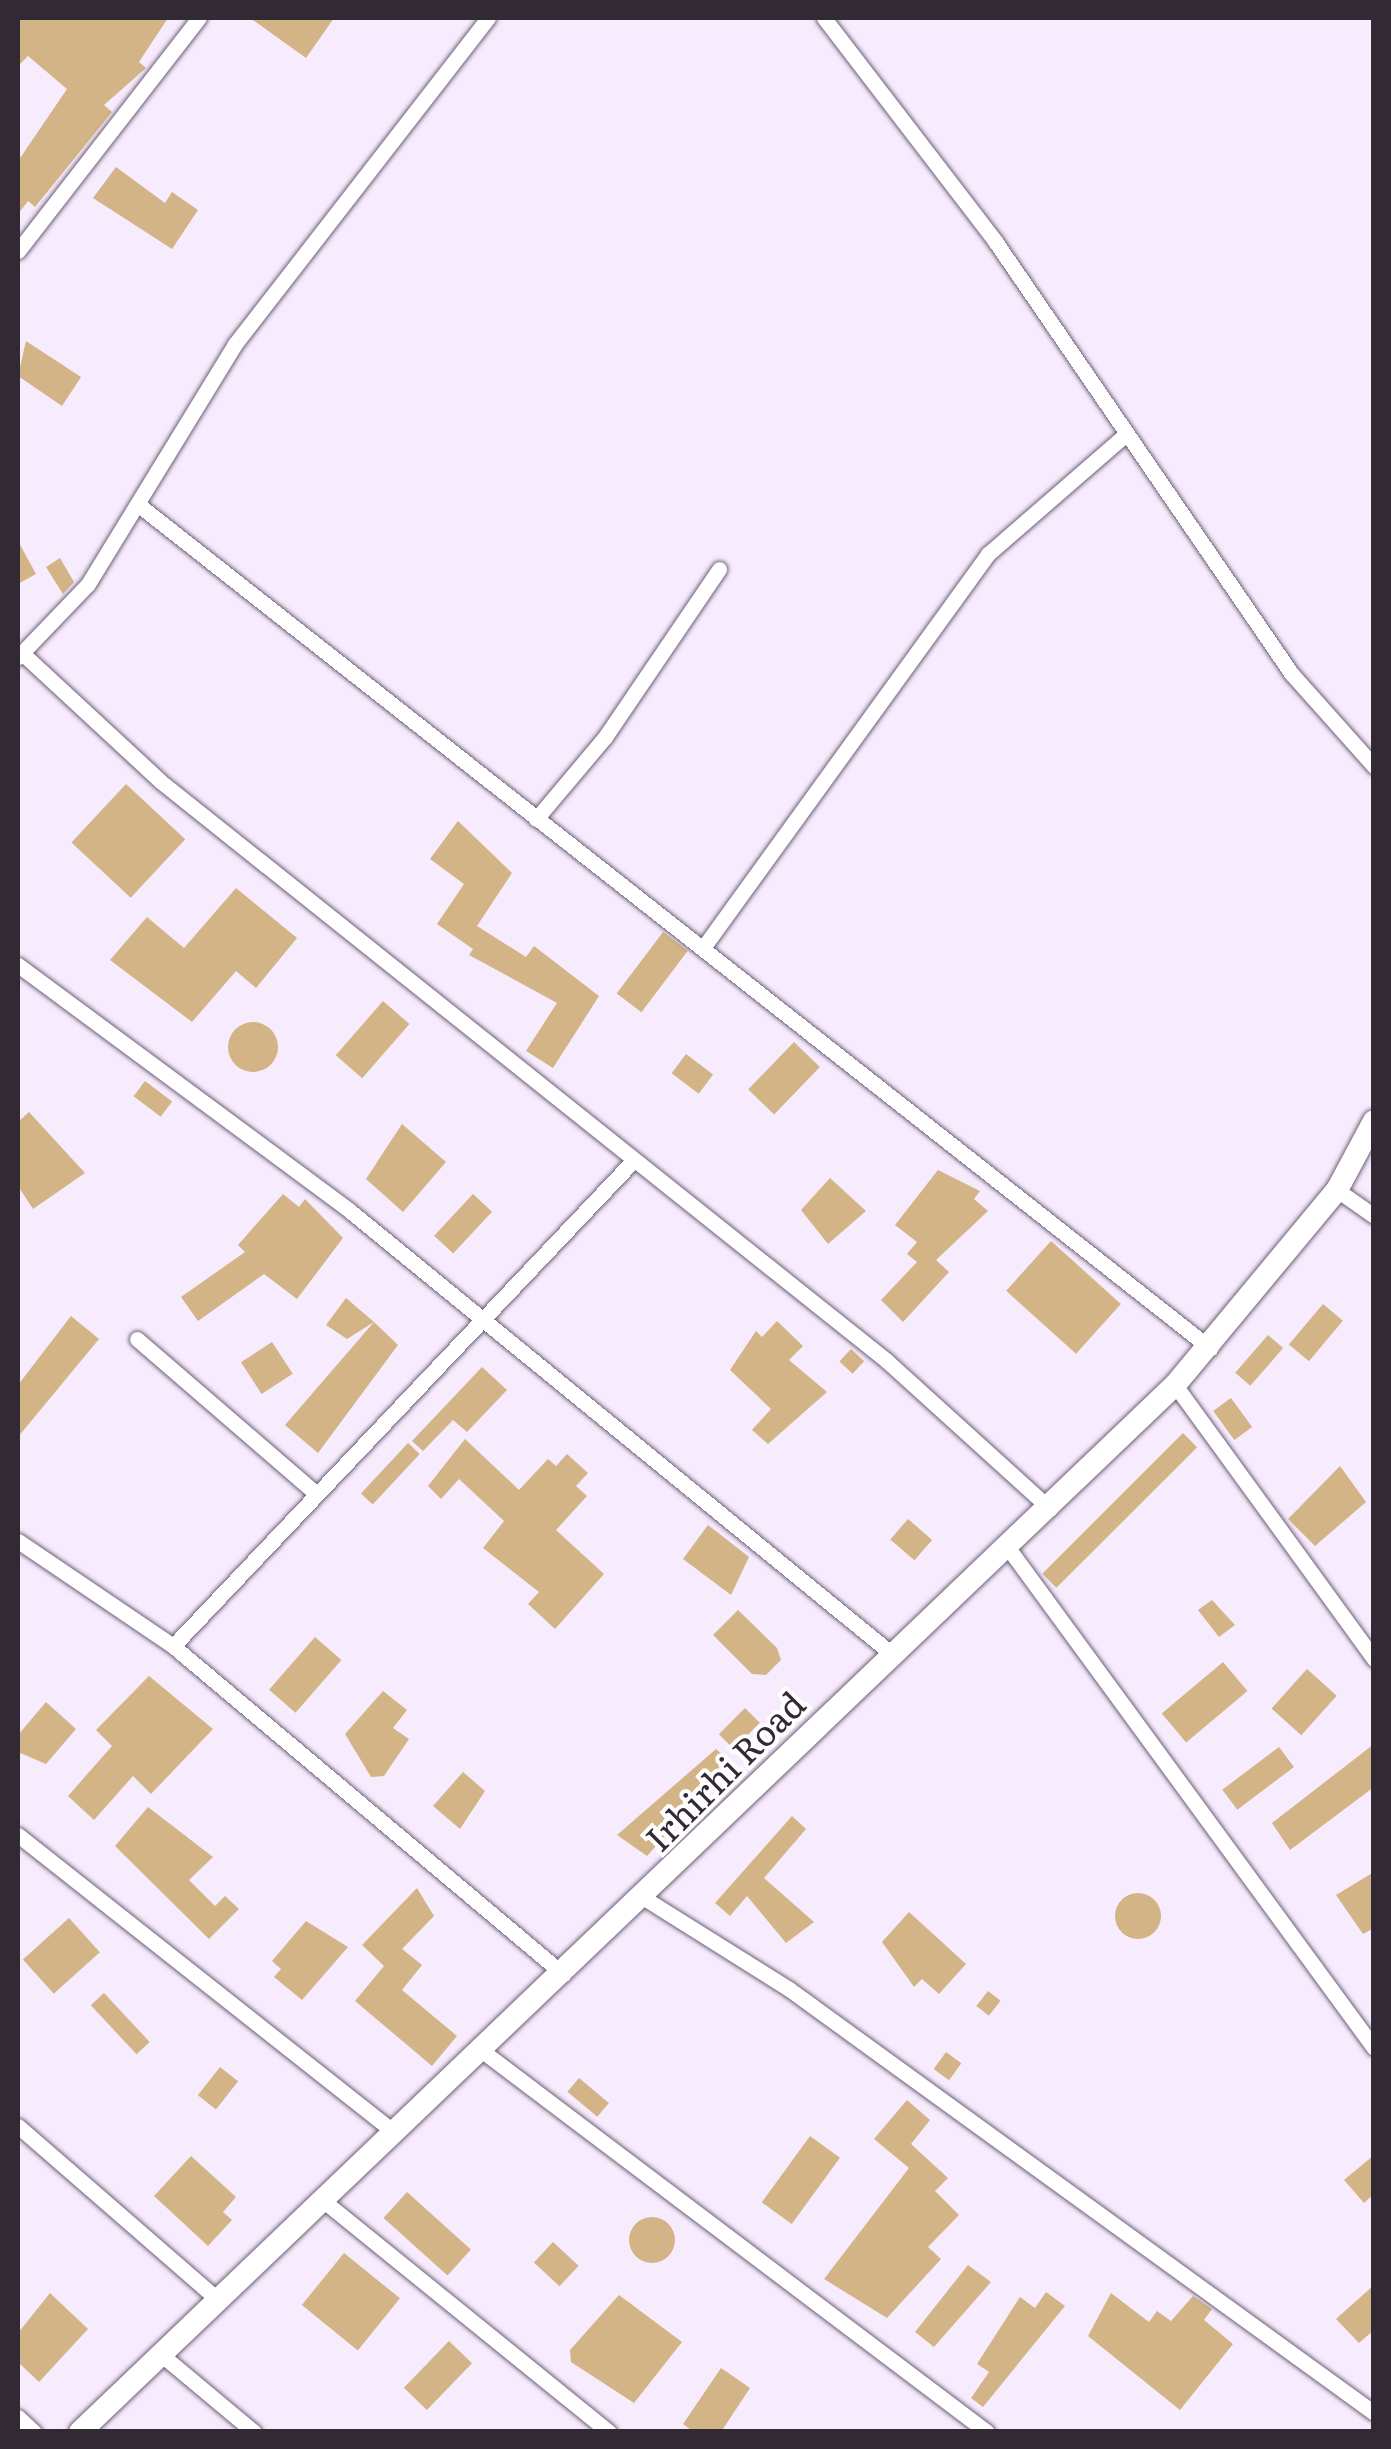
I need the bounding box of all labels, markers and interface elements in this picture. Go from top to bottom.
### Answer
street label: Irhirhi Road [636,1682,812,1858]

